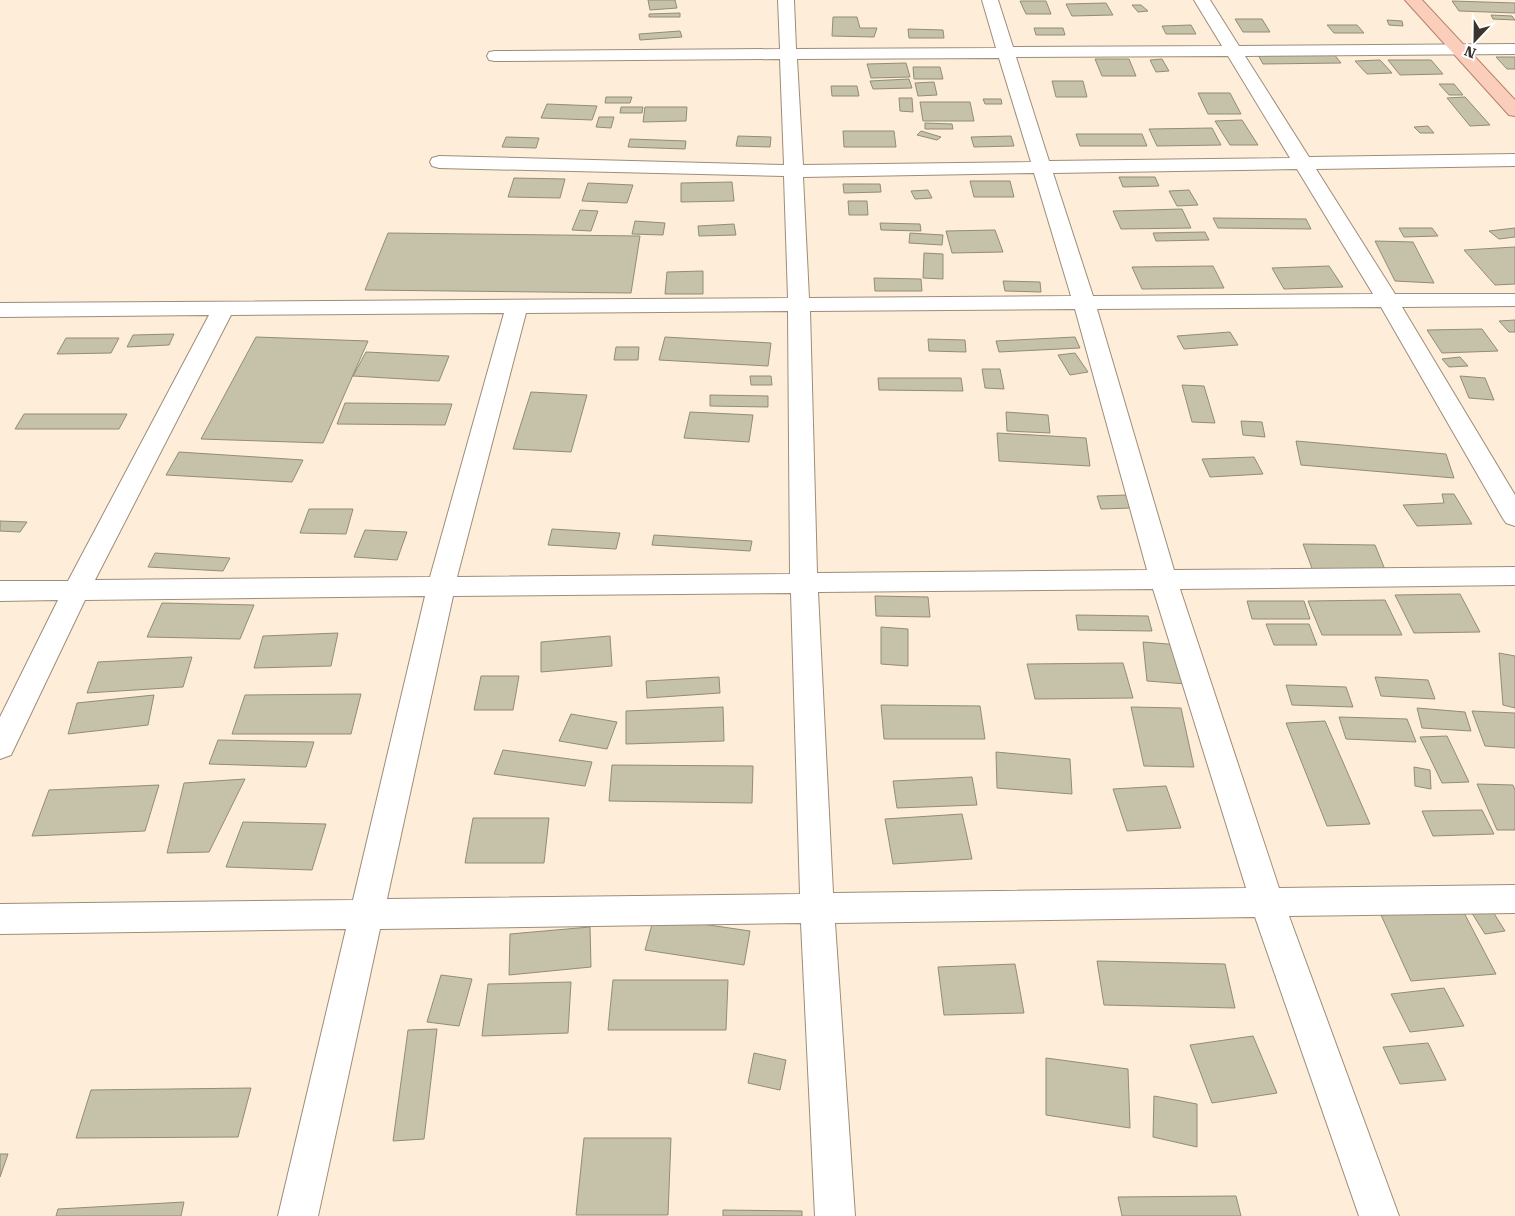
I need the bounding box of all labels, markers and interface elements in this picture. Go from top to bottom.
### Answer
north arrow [1450,15,1500,65]
text: N [1462,43,1478,61]

